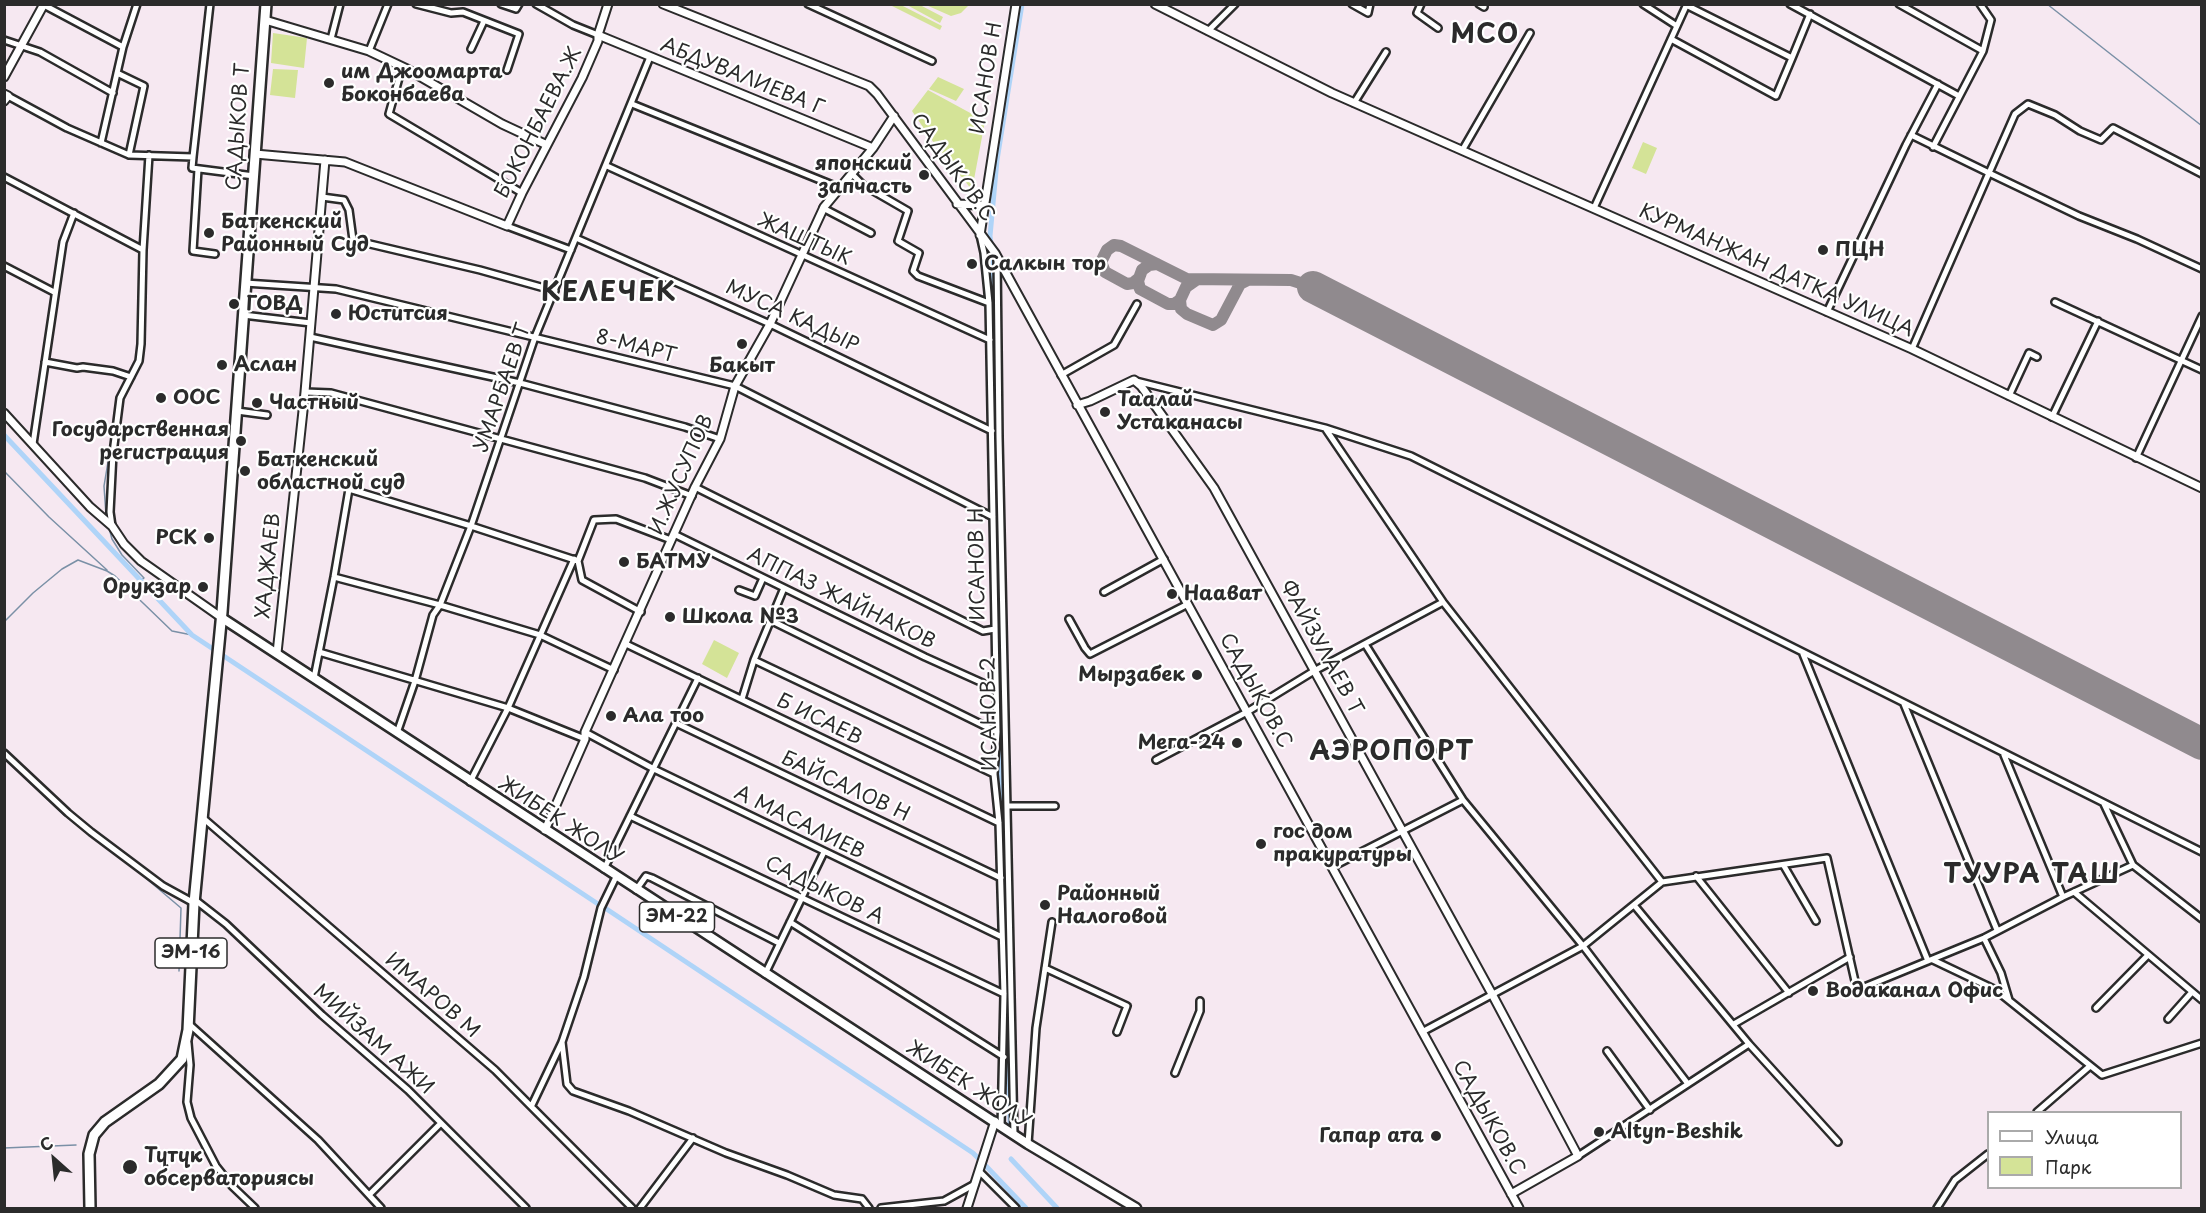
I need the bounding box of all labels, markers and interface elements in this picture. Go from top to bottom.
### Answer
street label: ИСАНОВ Н [966,20,1008,136]
district label: МСО [1450,20,1520,52]
street label: АБДУВАЛИЕВА Г [657,33,827,121]
street label: БОКОНБАЕВА.Ж [491,44,587,202]
place label: им Джоомарта Боконбаева [341,60,503,107]
street label: САДЫКОВ Т [223,62,255,192]
marker: им Джоомарта Боконбаева [322,76,336,90]
street label: САДЫКОВ.С [905,109,999,227]
place label: японский запчасть [815,152,912,199]
marker: японский запчасть [917,168,931,182]
street label: КУРМАНЖАН ДАТКА УЛИЦА [1635,199,1917,343]
street label: ЖАШТЫК [753,209,855,271]
place label: Баткенский Районный Суд [221,210,369,257]
marker: Баткенский Районный Суд [202,226,216,240]
place label: ПЦН [1835,238,1885,262]
marker: ПЦН [1816,243,1830,257]
place label: Салкын тор [984,252,1106,276]
marker: Салкын тор [965,257,979,271]
street label: МУСА КАДЫР [722,276,862,358]
district label: КЕЛЕЧЕК [540,278,678,310]
place label: ГОВД [246,292,303,316]
marker: ГОВД [227,297,241,311]
place label: Юститсия [348,302,448,326]
marker: Юститсия [329,307,343,321]
street label: УМАРБАЕВ Т [470,320,536,456]
street label: 8-МАРТ [593,325,679,369]
marker: Бакыт [735,337,749,351]
place label: Аслан [234,353,297,377]
place label: Бакыт [709,354,775,378]
marker: Аслан [215,358,229,372]
place label: ООС [173,386,221,410]
place label: Таалай Устаканасы [1117,388,1243,435]
marker: ООС [154,391,168,405]
place label: Частный [269,391,359,415]
marker: Частный [250,396,264,410]
marker: Таалай Устаканасы [1098,405,1112,419]
street label: И.ЖУСУПОВ [645,411,719,539]
place label: Государственная регистрация [52,418,229,465]
marker: Государственная регистрация [234,434,248,448]
place label: Баткенский областной суд [257,448,405,495]
marker: Баткенский областной суд [238,464,252,478]
street label: ИСАНОВ Н [965,507,991,621]
street label: ХАДЖАЕВ [252,512,286,620]
place label: РСК [156,526,197,550]
marker: РСК [202,531,216,545]
street label: АППАЗ ЖАЙНАКОВ [743,543,939,655]
place label: БАТМУ [636,550,711,574]
marker: БАТМУ [617,555,631,569]
place label: Орукзар [103,575,191,599]
street label: ФАЙЗУЛАЕВ Т [1274,577,1368,719]
marker: Орукзар [196,580,210,594]
place label: Наават [1184,582,1262,606]
marker: Наават [1165,587,1179,601]
place label: Школа №3 [682,605,799,629]
marker: Школа №3 [663,610,677,624]
street label: САДЫКОВ.С [1214,629,1296,753]
street label: ИСАНОВ-2 [977,657,1003,771]
place label: Мырзабек [1078,663,1185,687]
marker: Мырзабек [1190,668,1204,682]
street label: Б ИСАЕВ [773,689,865,751]
place label: Ала тоо [623,704,704,728]
marker: Ала тоо [604,709,618,723]
place label: Мега-24 [1138,731,1225,755]
marker: Мега-24 [1230,736,1244,750]
district label: АЭРОПОРТ [1310,737,1474,769]
street label: БАЙСАЛОВ Н [777,747,913,827]
street label: ЖИБЕК ЖОЛУ [494,772,626,870]
street label: А МАСАЛИЕВ [730,781,868,865]
place label: гос дом пракуратуры [1273,820,1412,867]
marker: гос дом пракуратуры [1254,837,1268,851]
street label: САДЫКОВ А [761,852,887,930]
district label: ТУУРА ТАШ [1945,860,2119,892]
place label: Районный Налоговой [1057,882,1167,929]
marker: Районный Налоговой [1038,898,1052,912]
road number: ЭМ-22 [640,902,714,932]
road number: ЭМ-16 [155,938,227,968]
street label: ИМАРОВ М [380,948,484,1044]
place label: Водаканал Офис [1825,979,2003,1003]
street label: МИЙЗАМ АЖИ [308,980,438,1100]
marker: Водаканал Офис [1806,984,1820,998]
street label: ЖИБЕК ЖОЛУ [902,1036,1034,1134]
street label: САДЫКОВ.С [1447,1056,1529,1180]
legend [1987,1111,2182,1189]
place label: Altyn-Beshik [1611,1120,1743,1144]
text: Улица [2045,1123,2099,1150]
place label: Гапар ата [1319,1124,1424,1148]
marker: Altyn-Beshik [1592,1125,1606,1139]
north arrow [24,1129,84,1189]
marker: Гапар ата [1429,1129,1443,1143]
text: С [35,1130,57,1156]
place label: Түтүк обсерваториясы [144,1144,314,1191]
text: Парк [2045,1153,2091,1180]
marker: Түтүк обсерваториясы [121,1158,139,1176]

